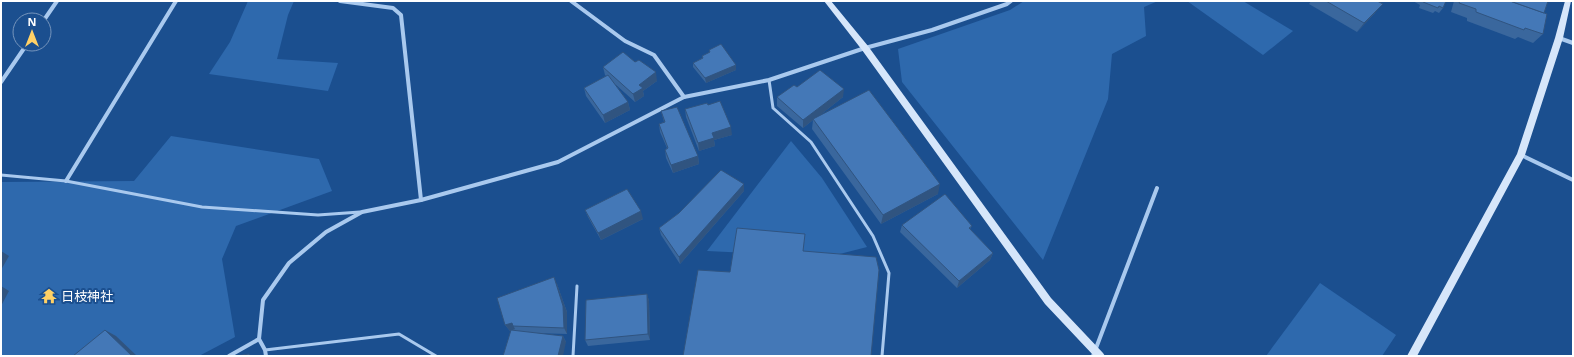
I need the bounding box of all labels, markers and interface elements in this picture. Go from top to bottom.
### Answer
north arrow [12,12,52,52]
text: N [28,14,36,29]
temple icon: 日枝神社 [40,287,58,305]
place label: 日枝神社 [61,287,113,305]

